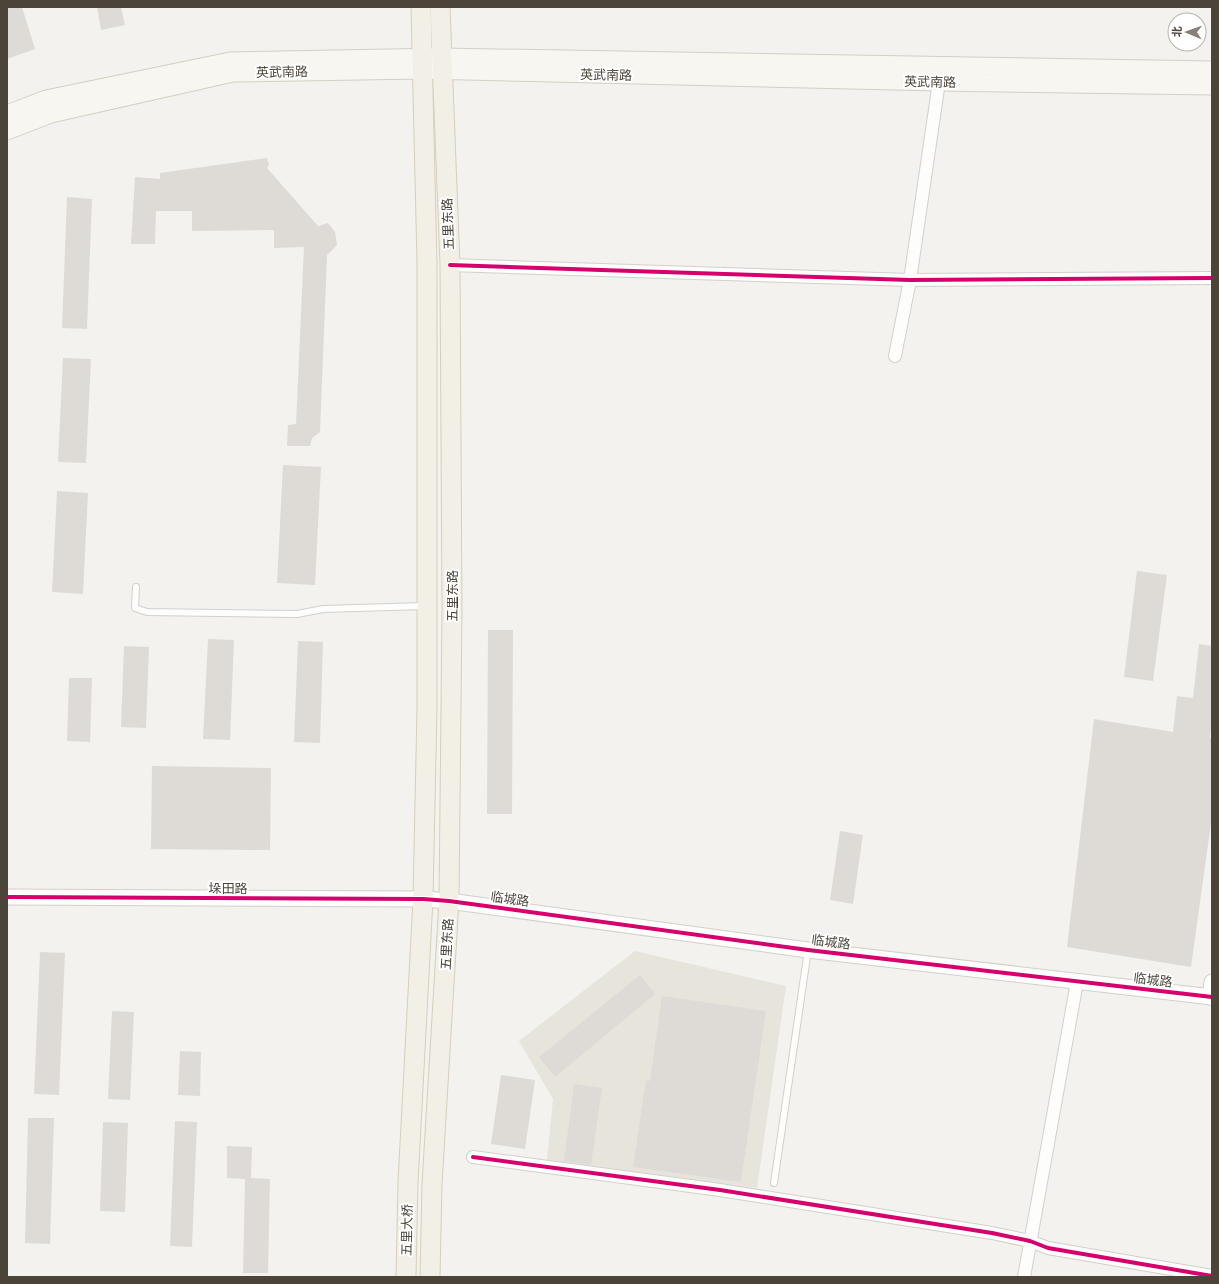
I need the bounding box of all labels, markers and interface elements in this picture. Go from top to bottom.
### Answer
north arrow [1167,12,1207,52]
text: 北 [1171,26,1184,37]
street label: 英武南路 [256,64,308,80]
street label: 英武南路 [580,67,632,83]
street label: 英武南路 [904,74,956,90]
street label: 五里东路 [440,198,456,250]
street label: 五里东路 [445,570,460,622]
street label: 垛田路 [208,881,248,896]
street label: 临城路 [490,889,530,909]
street label: 五里东路 [438,918,456,970]
street label: 临城路 [811,932,851,952]
street label: 临城路 [1133,970,1173,990]
street label: 五里大桥 [399,1204,415,1256]

